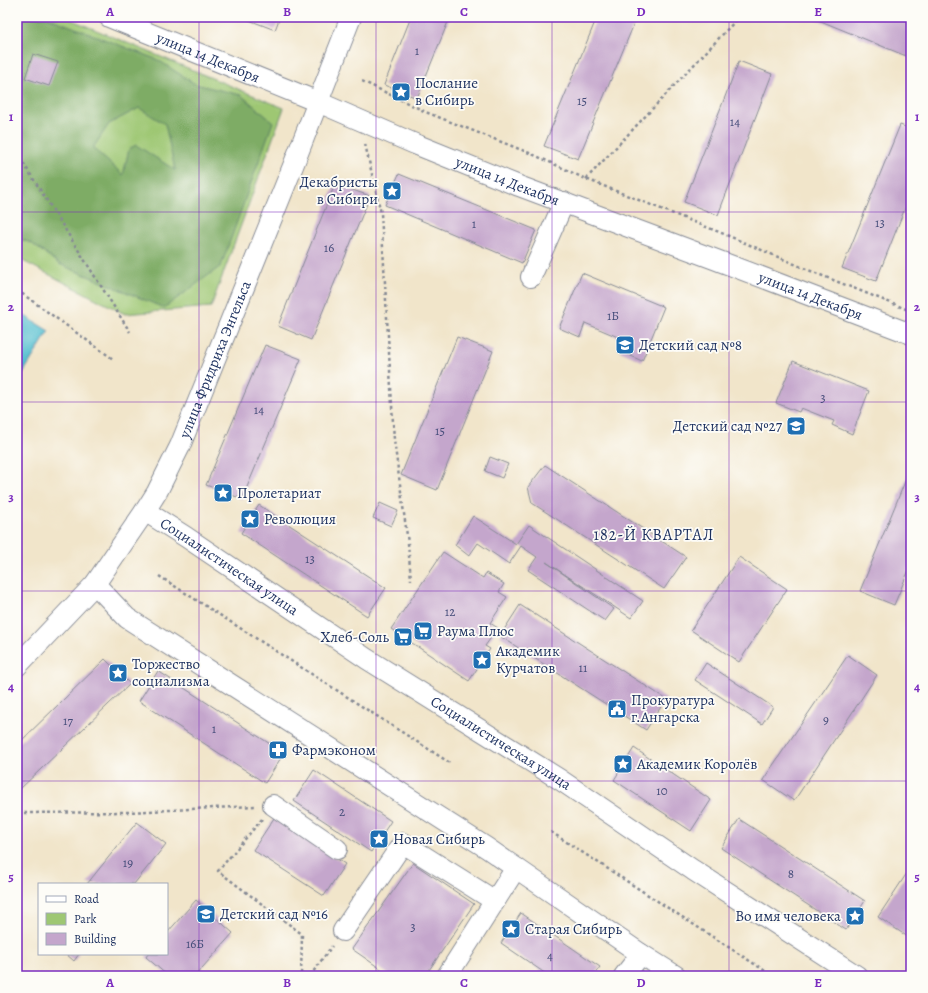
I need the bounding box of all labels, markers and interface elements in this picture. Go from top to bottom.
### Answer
text: A [105,3,115,20]
text: B [283,3,291,20]
text: C [460,3,468,20]
text: D [636,3,646,20]
text: E [814,3,822,20]
street label: улица 14 Декабря [153,27,263,87]
house number: 1 [415,42,420,59]
place label: Послание в Сибирь [415,73,478,110]
place icon: Послание в Сибирь [390,81,412,103]
house number: 15 [577,92,587,109]
text: 1 [9,108,14,125]
text: 1 [915,108,920,125]
house number: 14 [730,113,740,130]
street label: улица 14 Декабря [452,151,562,210]
place label: Декабристы в Сибири [299,172,378,209]
place icon: Декабристы в Сибири [381,180,403,202]
house number: 13 [875,214,885,231]
house number: 1 [472,215,477,232]
house number: 16 [324,239,334,256]
street label: улица 14 Декабря [755,267,865,325]
street label: улица Фридриха Энгельса [174,278,256,442]
text: 2 [8,298,15,315]
text: 2 [914,298,921,315]
house number: 1Б [607,307,619,324]
school or university icon: Детский сад №8 [614,334,636,356]
place label: Детский сад №8 [639,335,742,355]
house number: 3 [820,389,826,406]
house number: 14 [254,401,264,418]
school or university icon: Детский сад №27 [785,415,807,437]
place label: Детский сад №27 [673,416,783,436]
house number: 15 [435,422,445,439]
place icon: Пролетариат [212,482,234,504]
place label: Пролетариат [237,483,322,503]
text: 3 [8,488,14,505]
text: 3 [914,488,920,505]
place icon: Революция [239,508,261,530]
place label: Революция [264,509,336,529]
street label: Социалистическая улица [156,513,303,620]
district label: 182-Й КВАРТАЛ [594,524,714,546]
house number: 13 [305,550,315,567]
house number: 12 [445,603,455,620]
supermarket icon: Раума Плюс [412,620,434,642]
place label: Раума Плюс [437,621,514,641]
supermarket icon: Хлеб-Соль [392,626,414,648]
place label: Хлеб-Соль [321,627,389,647]
place label: Академик Курчатов [495,641,560,678]
place icon: Академик Курчатов [471,649,493,671]
place label: Торжество социализма [132,654,210,691]
house number: 11 [579,659,588,676]
place icon: Торжество социализма [107,662,129,684]
text: 4 [8,678,14,695]
text: 4 [914,678,920,695]
place label: Прокуратура г.Ангарска [631,690,715,727]
street label: Социалистическая улица [427,691,575,795]
public building icon: Прокуратура г.Ангарска [606,698,628,720]
house number: 9 [823,711,829,728]
house number: 17 [63,712,73,729]
house number: 1 [212,720,217,737]
pharmacy icon: Фармэконом [267,739,289,761]
place label: Фармэконом [292,740,376,760]
place icon: Академик Королёв [612,753,634,775]
place label: Академик Королёв [636,754,757,774]
house number: 10 [656,782,668,799]
house number: 2 [339,803,345,820]
place icon: Новая Сибирь [368,828,390,850]
place label: Новая Сибирь [393,829,485,849]
house number: 19 [123,854,133,871]
house number: 8 [788,865,794,882]
text: 5 [8,868,14,885]
text: 5 [914,868,920,885]
legend [38,883,168,955]
text: Road [74,891,100,907]
school or university icon: Детский сад №16 [195,903,217,925]
place label: Детский сад №16 [220,904,328,924]
place icon: Во имя человека [844,905,866,927]
place label: Во имя человека [735,906,841,926]
text: Park [74,911,97,927]
house number: 3 [410,918,416,935]
place icon: Старая Сибирь [500,918,522,940]
place label: Старая Сибирь [525,919,622,939]
text: Building [74,931,116,947]
house number: 16Б [186,935,204,952]
house number: 4 [547,947,553,964]
text: A [105,974,115,991]
text: B [283,974,291,991]
text: C [460,974,468,991]
text: D [636,974,646,991]
text: E [814,974,822,991]

